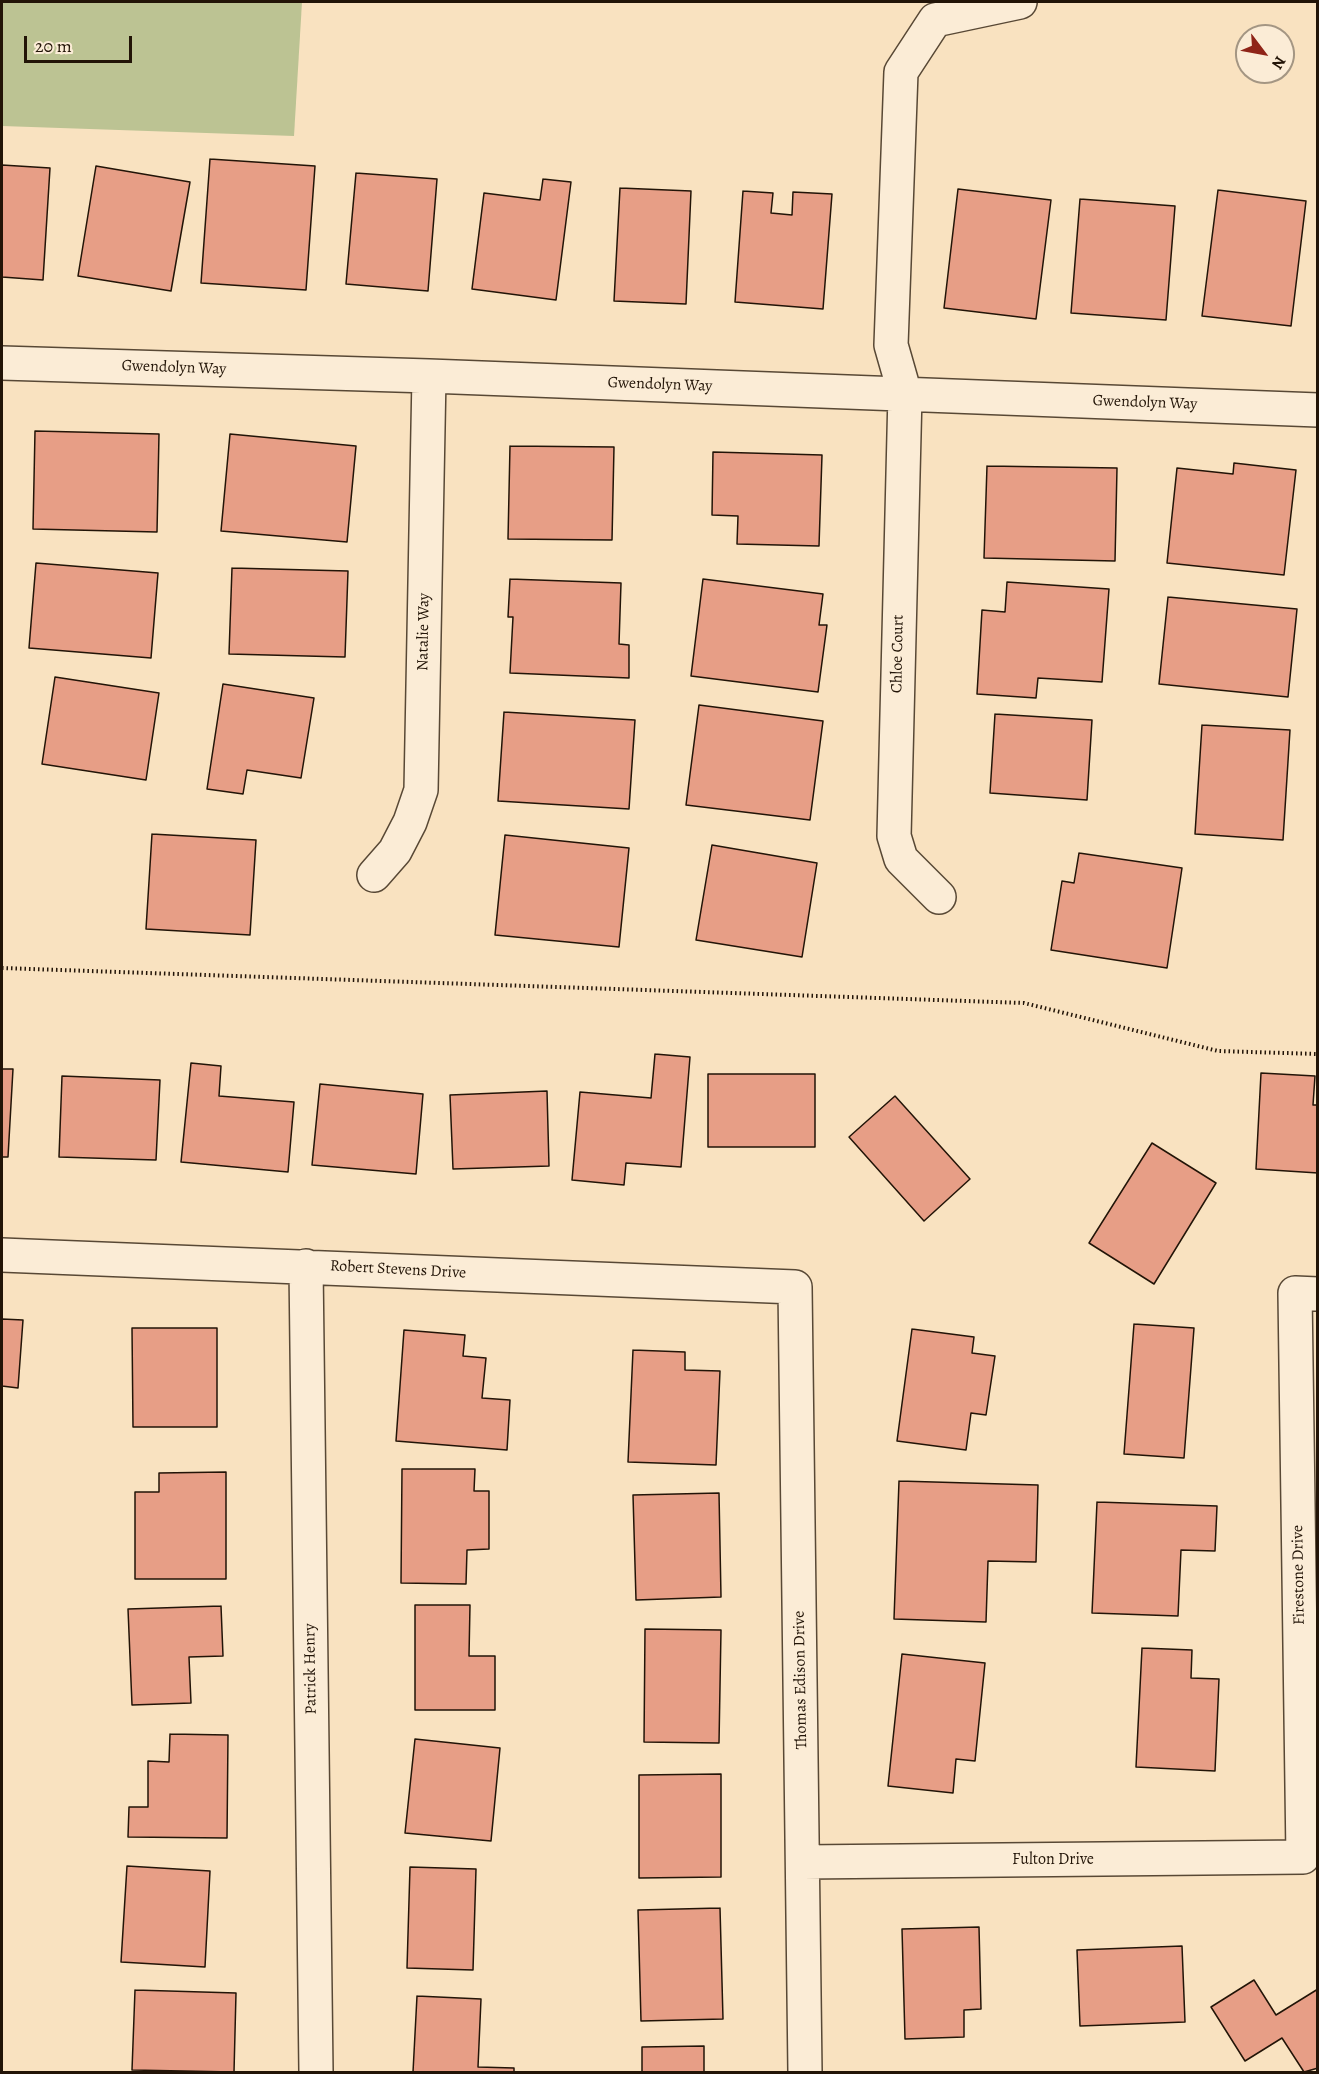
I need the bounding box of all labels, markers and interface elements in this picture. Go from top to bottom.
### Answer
scale bar [27,24,135,62]
north arrow [1235,24,1295,84]
text: 20 m [35,34,72,58]
text: N [1266,52,1291,73]
street label: Gwendolyn Way [121,357,227,379]
street label: Gwendolyn Way [607,374,713,396]
street label: Gwendolyn Way [1092,392,1198,414]
street label: Natalie Way [414,593,434,671]
street label: Chloe Court [888,615,908,693]
street label: Robert Stevens Drive [329,1257,467,1283]
street label: Firestone Drive [1289,1525,1309,1625]
street label: Thomas Edison Drive [790,1611,812,1749]
street label: Patrick Henry [301,1623,321,1715]
street label: Fulton Drive [1012,1850,1094,1870]

